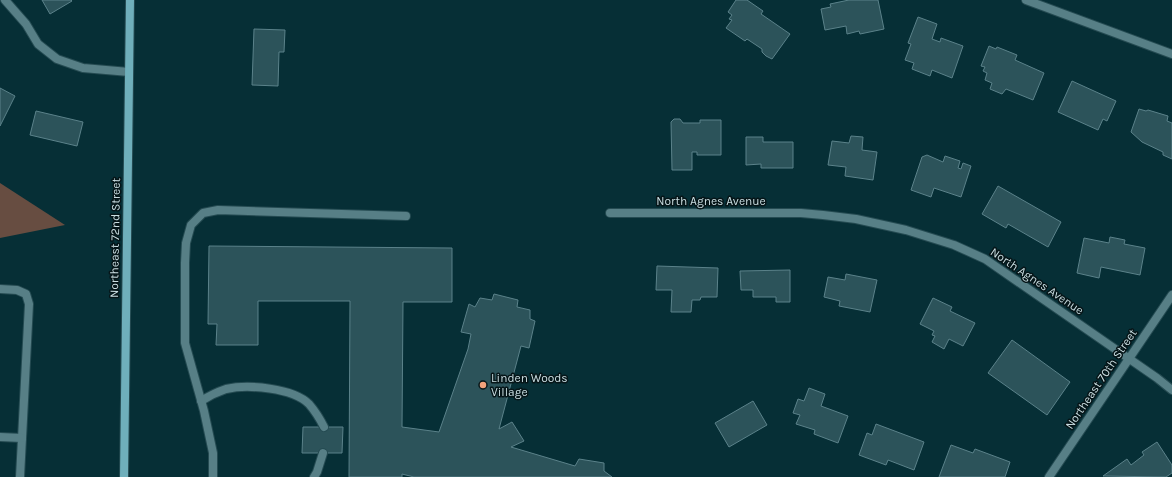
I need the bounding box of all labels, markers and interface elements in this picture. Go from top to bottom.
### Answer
street label: Northeast 72nd Street [107,177,123,298]
street label: North Agnes Avenue [656,194,766,208]
street label: North Agnes Avenue [988,245,1086,317]
street label: Northeast 70th Street [1062,326,1140,432]
place label: Linden Woods Village [491,371,568,399]
marker: Linden Woods Village [478,380,488,390]

